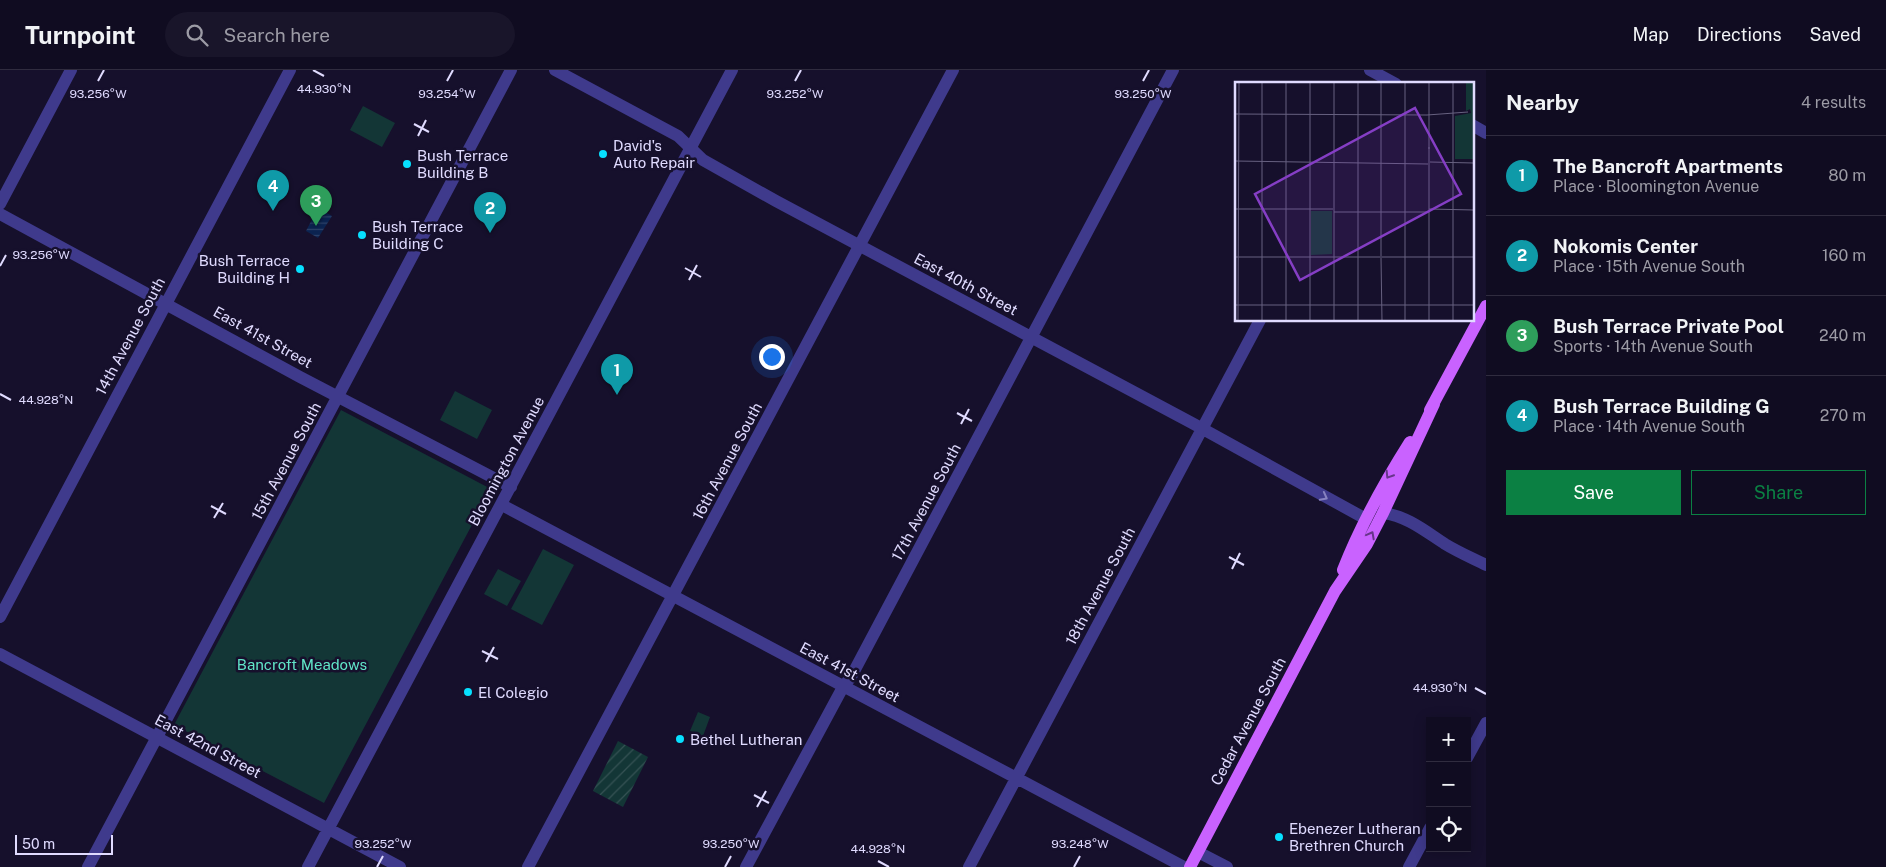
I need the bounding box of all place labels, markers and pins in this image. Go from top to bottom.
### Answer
place label: David's Auto Repair [613,137,695,171]
place label: Bush Terrace Building B [417,147,508,181]
marker: David's Auto Repair [597,148,609,160]
marker: Bush Terrace Building B [401,158,413,170]
pin: 4 [257,170,289,211]
pin: 3 [300,185,332,226]
pin: 2 [474,192,506,233]
place label: Bush Terrace Building C [372,218,463,252]
marker: Bush Terrace Building C [356,229,368,241]
place label: Bush Terrace Building H [199,252,290,286]
marker: Bush Terrace Building H [294,263,306,275]
pin: 1 [601,354,633,395]
place label: El Colegio [478,684,548,701]
marker: El Colegio [462,686,474,698]
place label: Bethel Lutheran [690,731,802,748]
marker: Bethel Lutheran [674,733,686,745]
place label: Ebenezer Lutheran Brethren Church [1289,820,1421,854]
marker: Ebenezer Lutheran Brethren Church [1273,831,1285,843]

